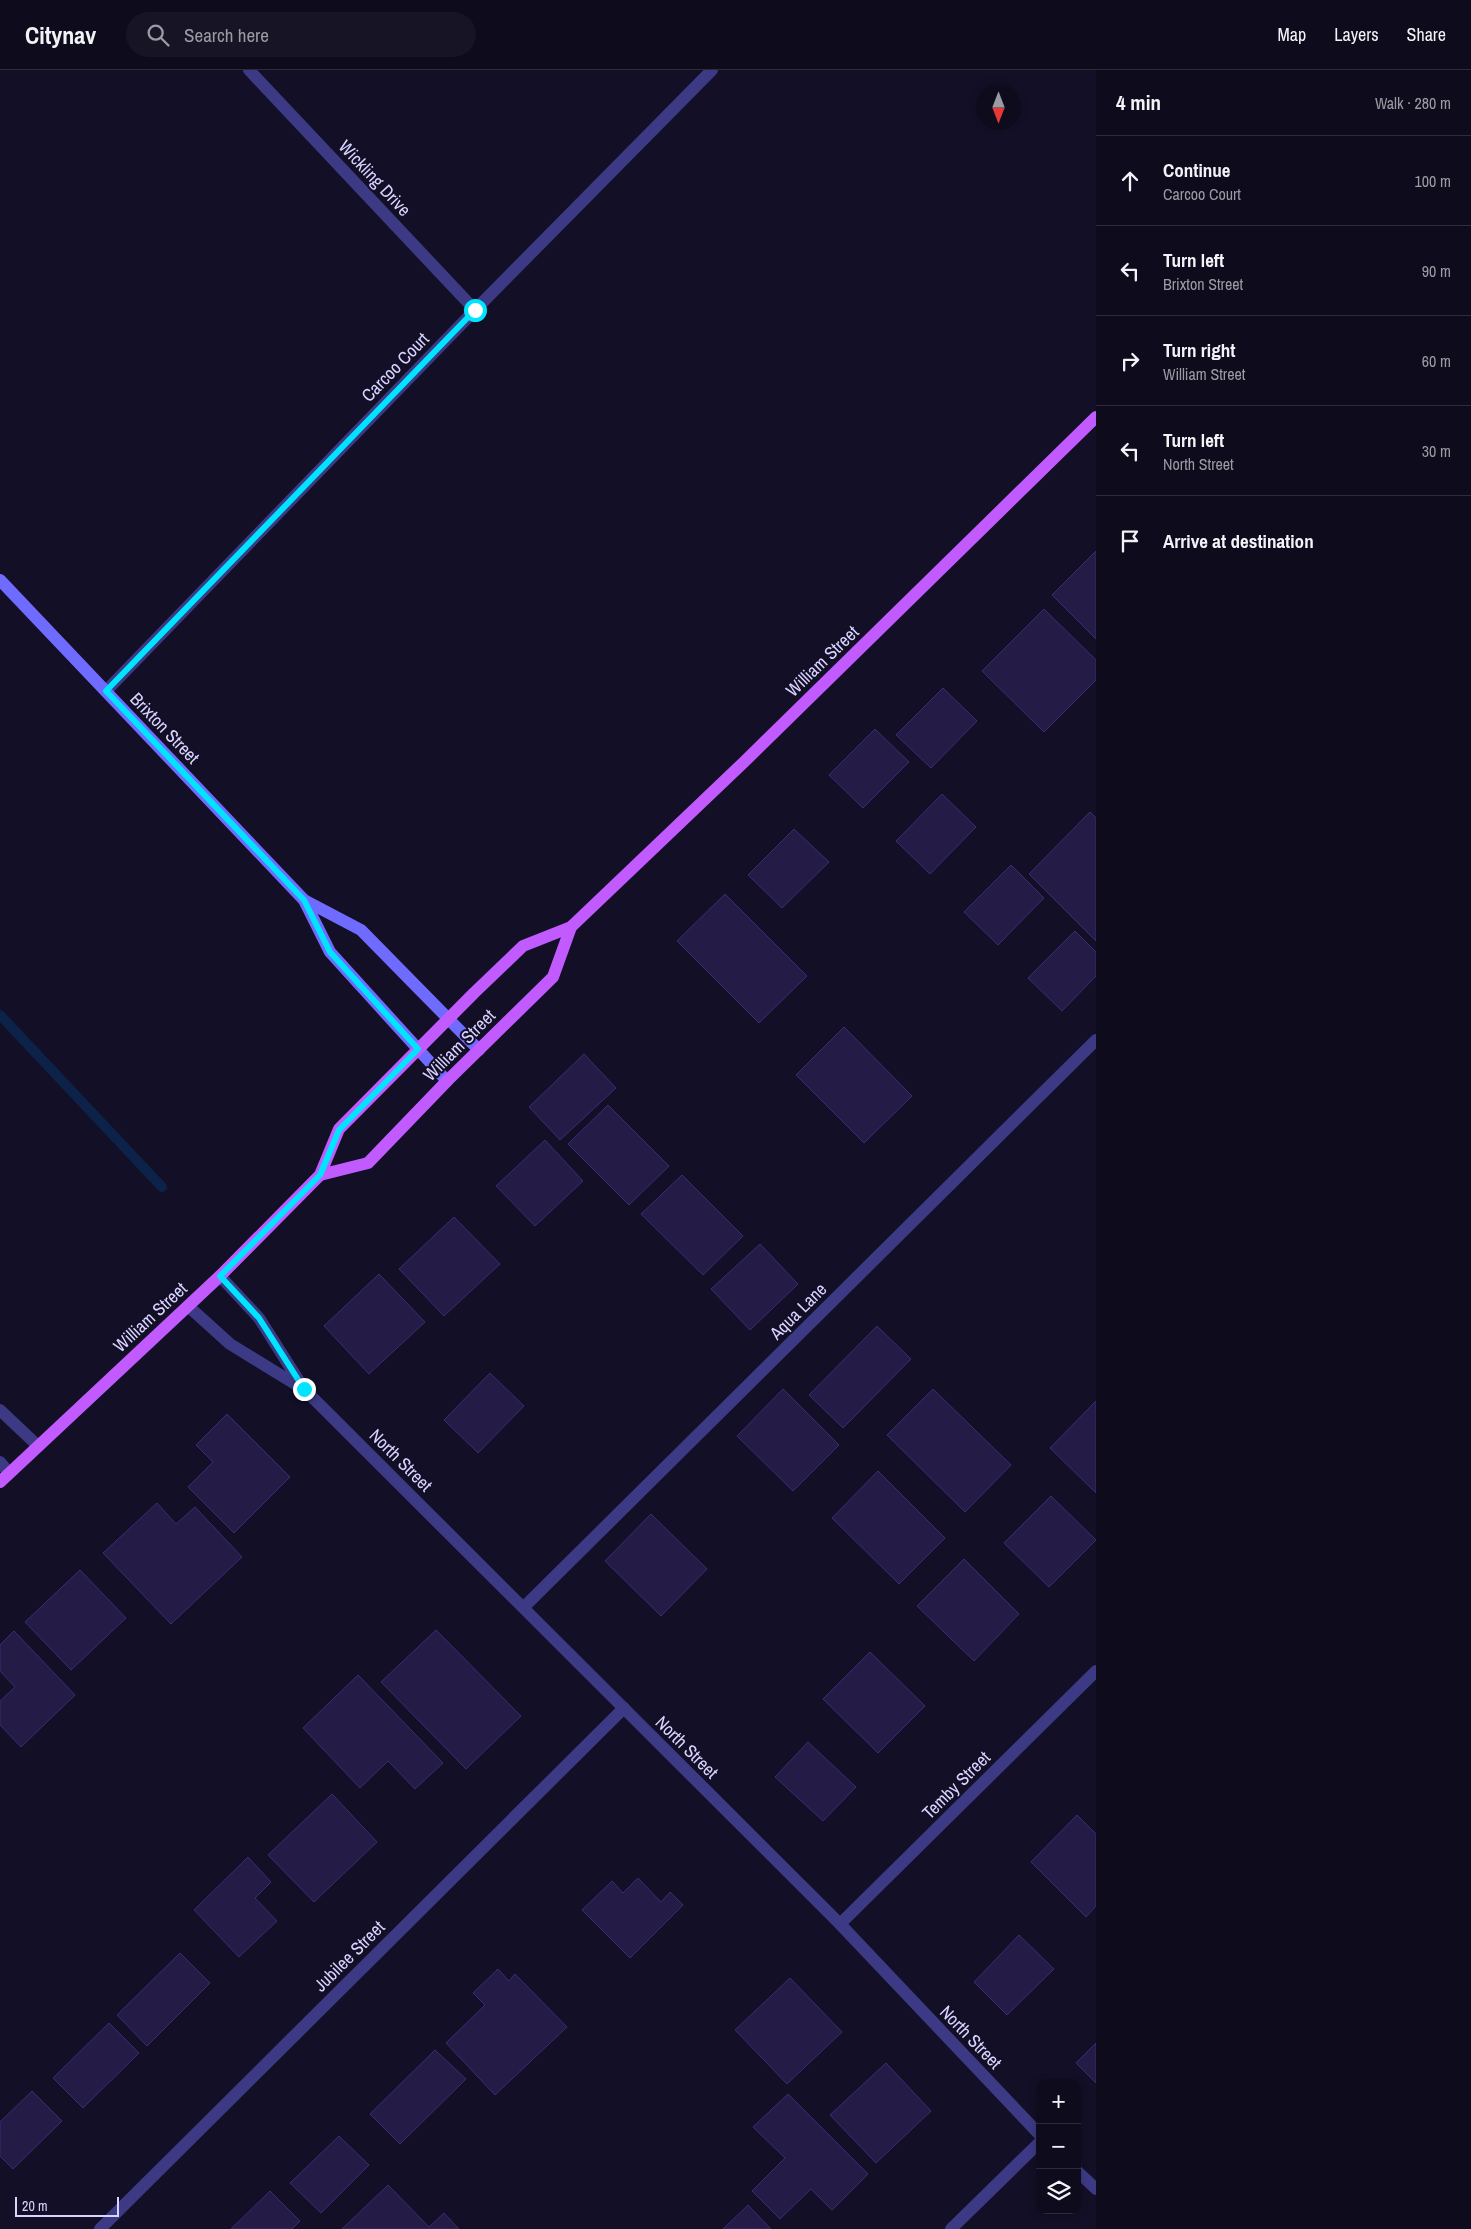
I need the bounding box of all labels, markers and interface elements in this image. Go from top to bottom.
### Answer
search box [126,12,476,57]
text: Citynav [25,19,96,51]
icon: search [144,21,172,49]
text: Search here [184,22,269,48]
text: Map [1278,22,1306,47]
text: Layers [1334,22,1379,47]
text: Share [1407,22,1446,47]
north arrow [976,85,1021,130]
text: 4 min [1116,88,1161,117]
text: Walk · 280 m [1375,92,1451,114]
street label: Wickling Drive [333,134,417,222]
text: Continue [1163,157,1231,183]
icon: ahead [1116,167,1144,195]
text: 100 m [1415,170,1451,192]
text: Carcoo Court [1163,183,1241,205]
text: Turn left [1163,247,1224,273]
icon: left [1116,257,1144,285]
text: 90 m [1422,260,1451,282]
text: Brixton Street [1163,273,1243,295]
route start [464,299,487,322]
street label: Carcoo Court [356,327,434,407]
text: Turn right [1163,337,1235,363]
icon: right [1116,347,1144,375]
text: 60 m [1422,350,1451,372]
text: William Street [1163,363,1245,385]
text: Turn left [1163,427,1224,453]
icon: left [1116,437,1144,465]
text: 30 m [1422,440,1451,462]
text: North Street [1163,453,1234,475]
icon: arrive [1116,527,1144,555]
text: Arrive at destination [1163,528,1314,554]
street label: William Street [780,620,864,702]
street label: Brixton Street [125,687,205,769]
street label: William Street [417,1003,501,1087]
street label: William Street [108,1276,192,1358]
street label: Aqua Lane [763,1277,832,1346]
route end [293,1378,316,1401]
street label: North Street [364,1423,438,1497]
street label: North Street [650,1710,724,1784]
street label: Temby Street [916,1745,996,1825]
street label: Jubilee Street [308,1915,390,1997]
street label: North Street [934,2000,1008,2074]
map controls [1036,2079,1081,2214]
button: + [1036,2079,1081,2124]
button: − [1036,2124,1081,2169]
button: layers [1036,2169,1081,2214]
scale bar [15,2194,119,2217]
text: 20 m [22,2197,48,2215]

